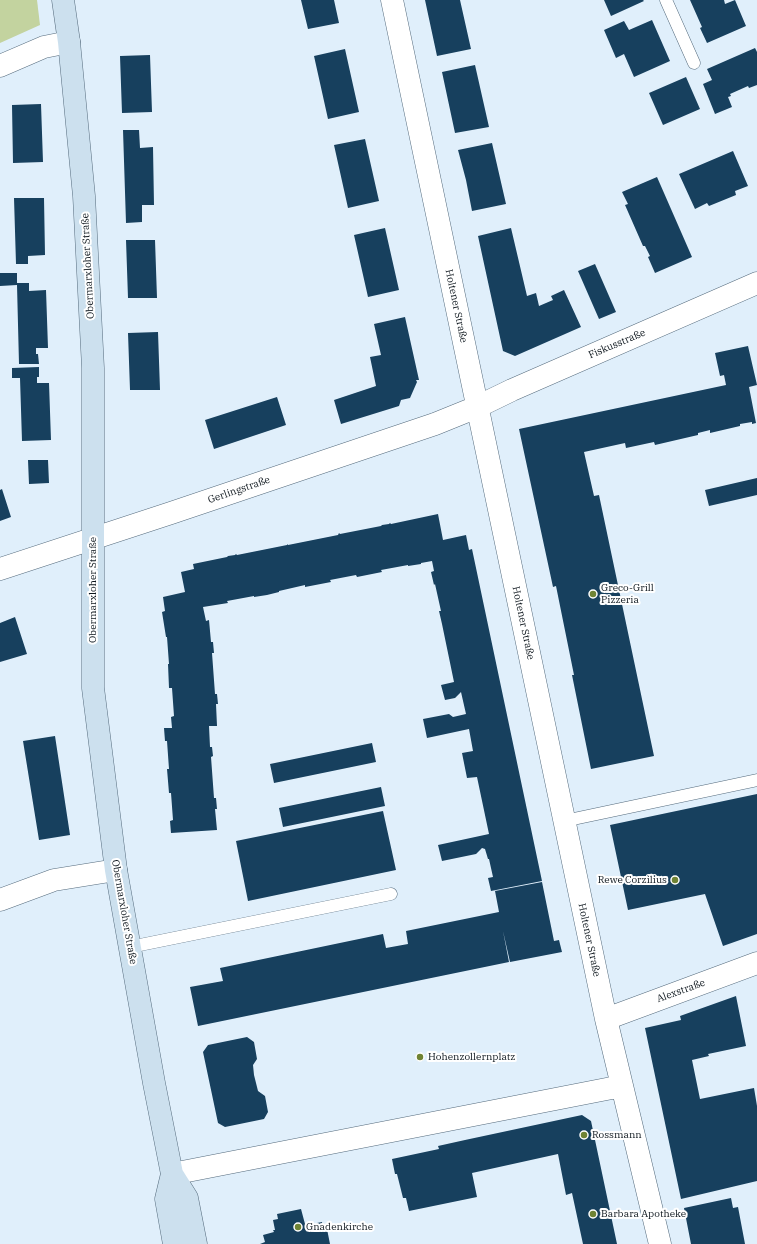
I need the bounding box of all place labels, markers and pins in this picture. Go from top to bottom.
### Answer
place label: Greco-Grill Pizzeria [601,582,654,606]
marker: Greco-Grill Pizzeria [588,589,598,599]
place label: Rewe Corzilius [598,874,667,886]
marker: Rewe Corzilius [670,875,680,885]
place label: Hohenzollernplatz [428,1051,515,1063]
marker: Hohenzollernplatz [415,1052,425,1062]
place label: Rossmann [592,1129,642,1141]
marker: Rossmann [579,1130,589,1140]
place label: Barbara Apotheke [601,1208,686,1220]
marker: Barbara Apotheke [588,1209,598,1219]
place label: Gnadenkirche [306,1221,373,1233]
marker: Gnadenkirche [293,1222,303,1232]

